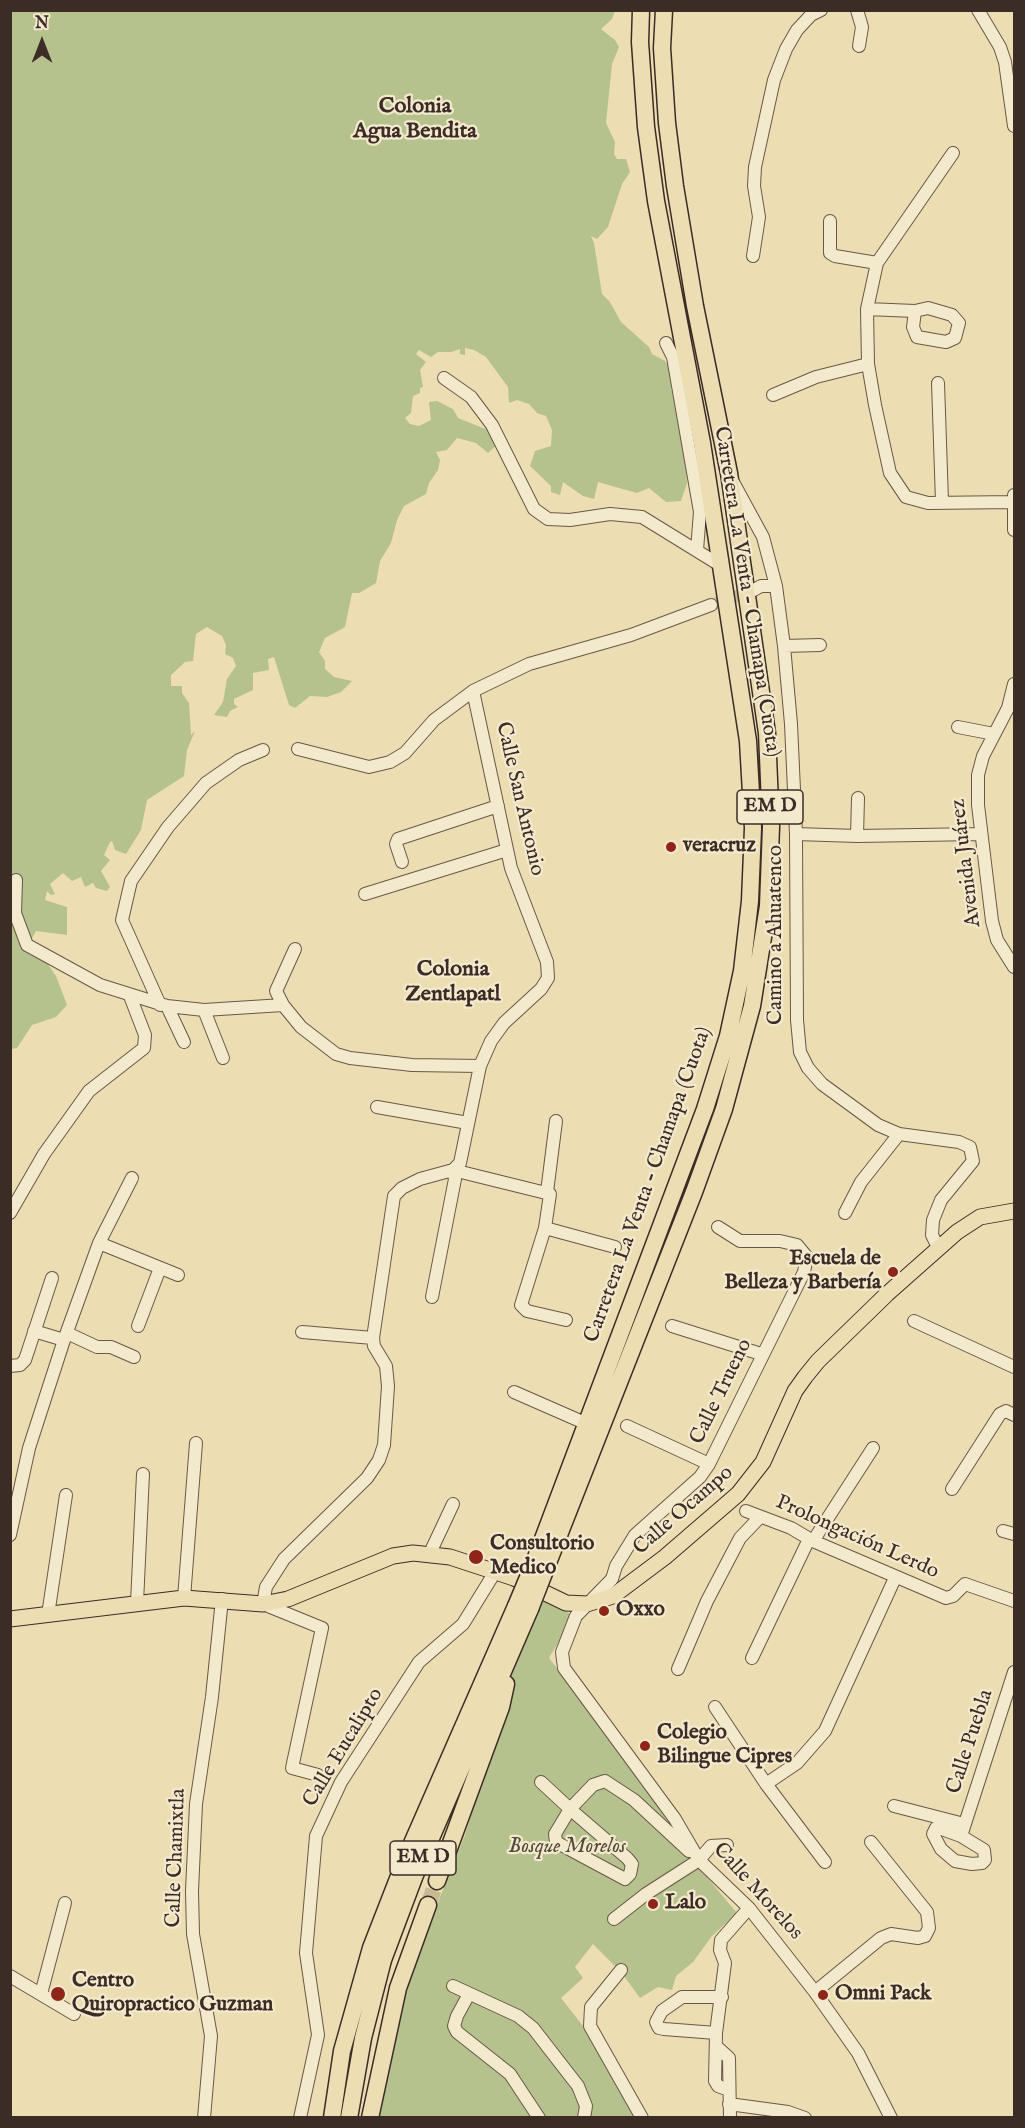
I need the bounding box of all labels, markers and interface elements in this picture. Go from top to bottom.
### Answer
north arrow [12,12,72,72]
text: N [35,14,49,34]
district label: Colonia Agua Bendita [353,94,477,146]
street label: Carretera La Venta - Chamapa (Cuota) [707,425,785,759]
street label: Calle San Antonio [489,720,549,878]
road number: EM D [737,790,803,824]
street label: Avenida Juárez [947,797,987,929]
place label: veracruz [683,834,756,860]
marker: veracruz [664,840,678,854]
street label: Camino a Ahuatenco [764,845,790,1025]
district label: Colonia Zentlapatl [405,957,501,1008]
street label: Carretera La Venta - Chamapa (Cuota) [580,1024,718,1346]
place label: Escuela de Belleza y Barbería [724,1247,881,1297]
marker: Escuela de Belleza y Barbería [886,1265,900,1279]
street label: Calle Trueno [686,1335,758,1449]
street label: Calle Ocampo [629,1461,739,1561]
street label: Prolongación Lerdo [771,1491,943,1585]
place label: Consultorio Medico [490,1532,594,1582]
marker: Consultorio Medico [467,1548,485,1566]
place label: Oxxo [616,1598,665,1624]
marker: Oxxo [597,1604,611,1618]
street label: Calle Eucalipto [299,1684,389,1812]
street label: Calle Puebla [942,1687,1000,1797]
place label: Colegio Bilingue Cipres [657,1721,792,1771]
marker: Colegio Bilingue Cipres [638,1739,652,1753]
street label: Calle Chamixtla [162,1788,192,1928]
park label: Bosque Morelos [508,1835,626,1861]
street label: Calle Morelos [707,1838,807,1946]
road number: EM D [390,1841,456,1875]
place label: Lalo [665,1891,706,1917]
marker: Lalo [646,1897,660,1911]
place label: Centro Quiropractico Guzman [72,1969,273,2019]
place label: Omni Pack [835,1982,931,2008]
marker: Centro Quiropractico Guzman [49,1985,67,2003]
marker: Omni Pack [816,1988,830,2002]

